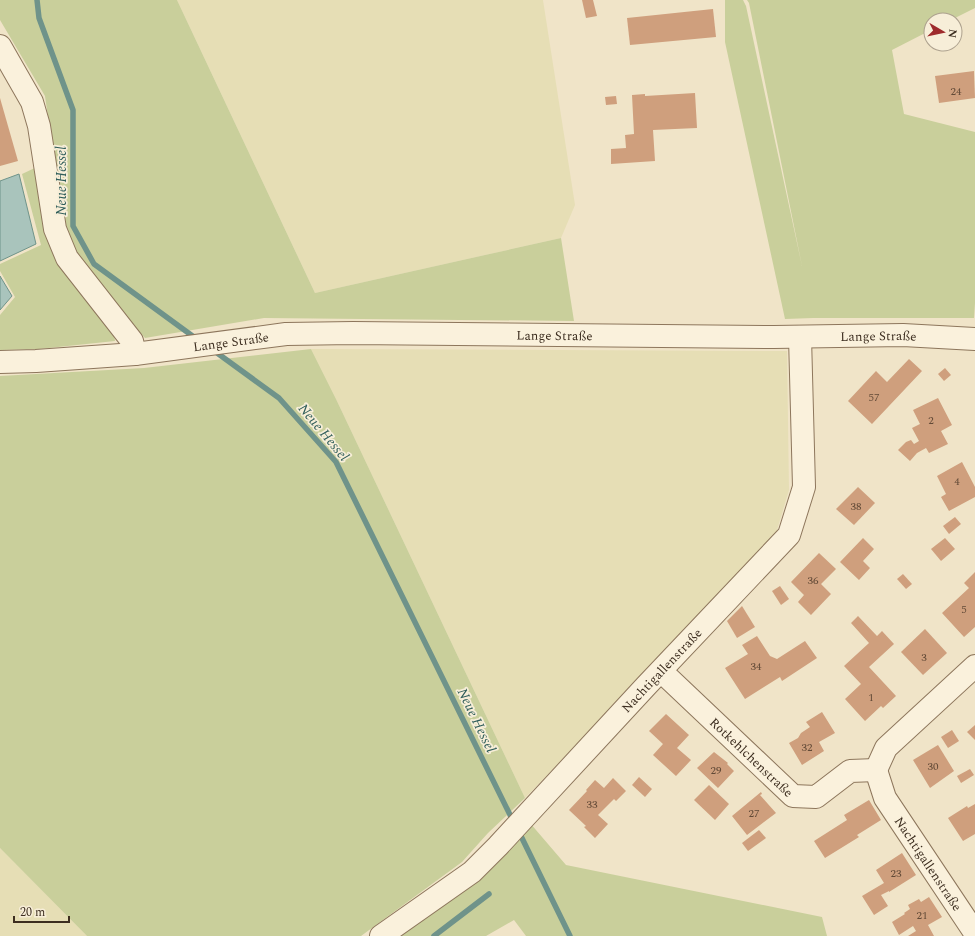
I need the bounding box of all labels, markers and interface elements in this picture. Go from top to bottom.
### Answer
north arrow [923,12,963,52]
text: N [943,28,961,39]
house number: 24 [951,83,962,100]
water label: Neue Hessel [51,146,72,216]
street label: Lange Straße [516,326,593,346]
street label: Lange Straße [840,326,917,347]
street label: Lange Straße [192,327,270,357]
house number: 57 [869,389,880,406]
water label: Neue Hessel [293,399,354,466]
house number: 2 [928,412,934,429]
house number: 4 [954,473,960,490]
house number: 38 [851,498,862,515]
house number: 36 [808,572,819,589]
house number: 5 [961,601,967,618]
street label: Nachtigallenstraße [617,624,707,718]
house number: 3 [921,649,927,666]
house number: 34 [751,658,762,675]
water label: Neue Hessel [452,684,501,756]
house number: 1 [868,689,874,706]
street label: Rotkehlchenstraße [705,713,797,802]
house number: 32 [802,739,813,756]
house number: 30 [928,758,939,775]
house number: 29 [711,762,722,779]
house number: 33 [587,796,598,813]
house number: 27 [749,805,760,822]
street label: Nachtigallenstraße [889,813,967,915]
house number: 23 [891,865,902,882]
scale bar [14,898,69,924]
text: 20 m [20,903,45,922]
house number: 21 [917,907,928,924]

